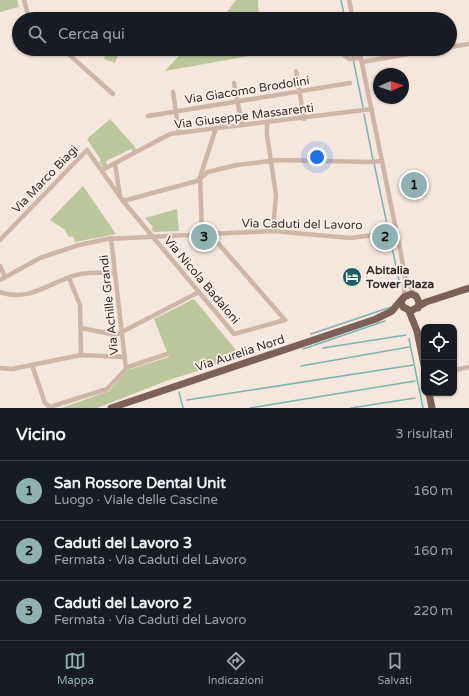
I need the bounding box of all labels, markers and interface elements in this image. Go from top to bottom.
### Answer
search box [12,12,457,56]
icon: search [26,23,48,45]
text: Cerca qui [58,25,125,43]
north arrow [373,68,409,104]
street label: Via Giacomo Brodolini [184,73,310,107]
street label: Via Giuseppe Massarenti [173,100,315,132]
street label: Via Marco Biagi [9,142,81,216]
your location [307,147,327,167]
pin: 1 [401,170,427,200]
street label: Via Caduti del Lavoro [241,216,363,232]
pin: 3 [191,222,217,252]
pin: 2 [372,222,398,252]
street label: Via Nicola Badaloni [161,233,243,327]
street label: Via Achille Grandi [97,254,121,356]
place label: Abitalia Tower Plaza [365,263,434,291]
hotel icon: Abitalia Tower Plaza [341,266,363,288]
map controls [421,324,457,396]
button: locate [421,324,457,360]
street label: Via Aurelia Nord [194,332,286,374]
button: layers [421,360,457,396]
text: Vicino [16,424,66,445]
text: 3 risultati [396,426,453,442]
text: San Rossore Dental Unit [54,474,226,492]
text: 1 [25,483,33,499]
text: 160 m [413,483,453,499]
text: Luogo · Viale delle Cascine [54,492,218,508]
text: Caduti del Lavoro 3 [54,534,192,552]
text: 2 [25,543,33,559]
text: 160 m [413,543,453,559]
text: Fermata · Via Caduti del Lavoro [54,552,246,568]
text: Caduti del Lavoro 2 [54,594,192,612]
text: 3 [25,603,33,619]
text: 220 m [413,603,453,619]
text: Fermata · Via Caduti del Lavoro [54,612,246,628]
tab: Mappa [57,650,94,687]
tab: Indicazioni [208,650,264,687]
tab: Salvati [378,650,412,687]

